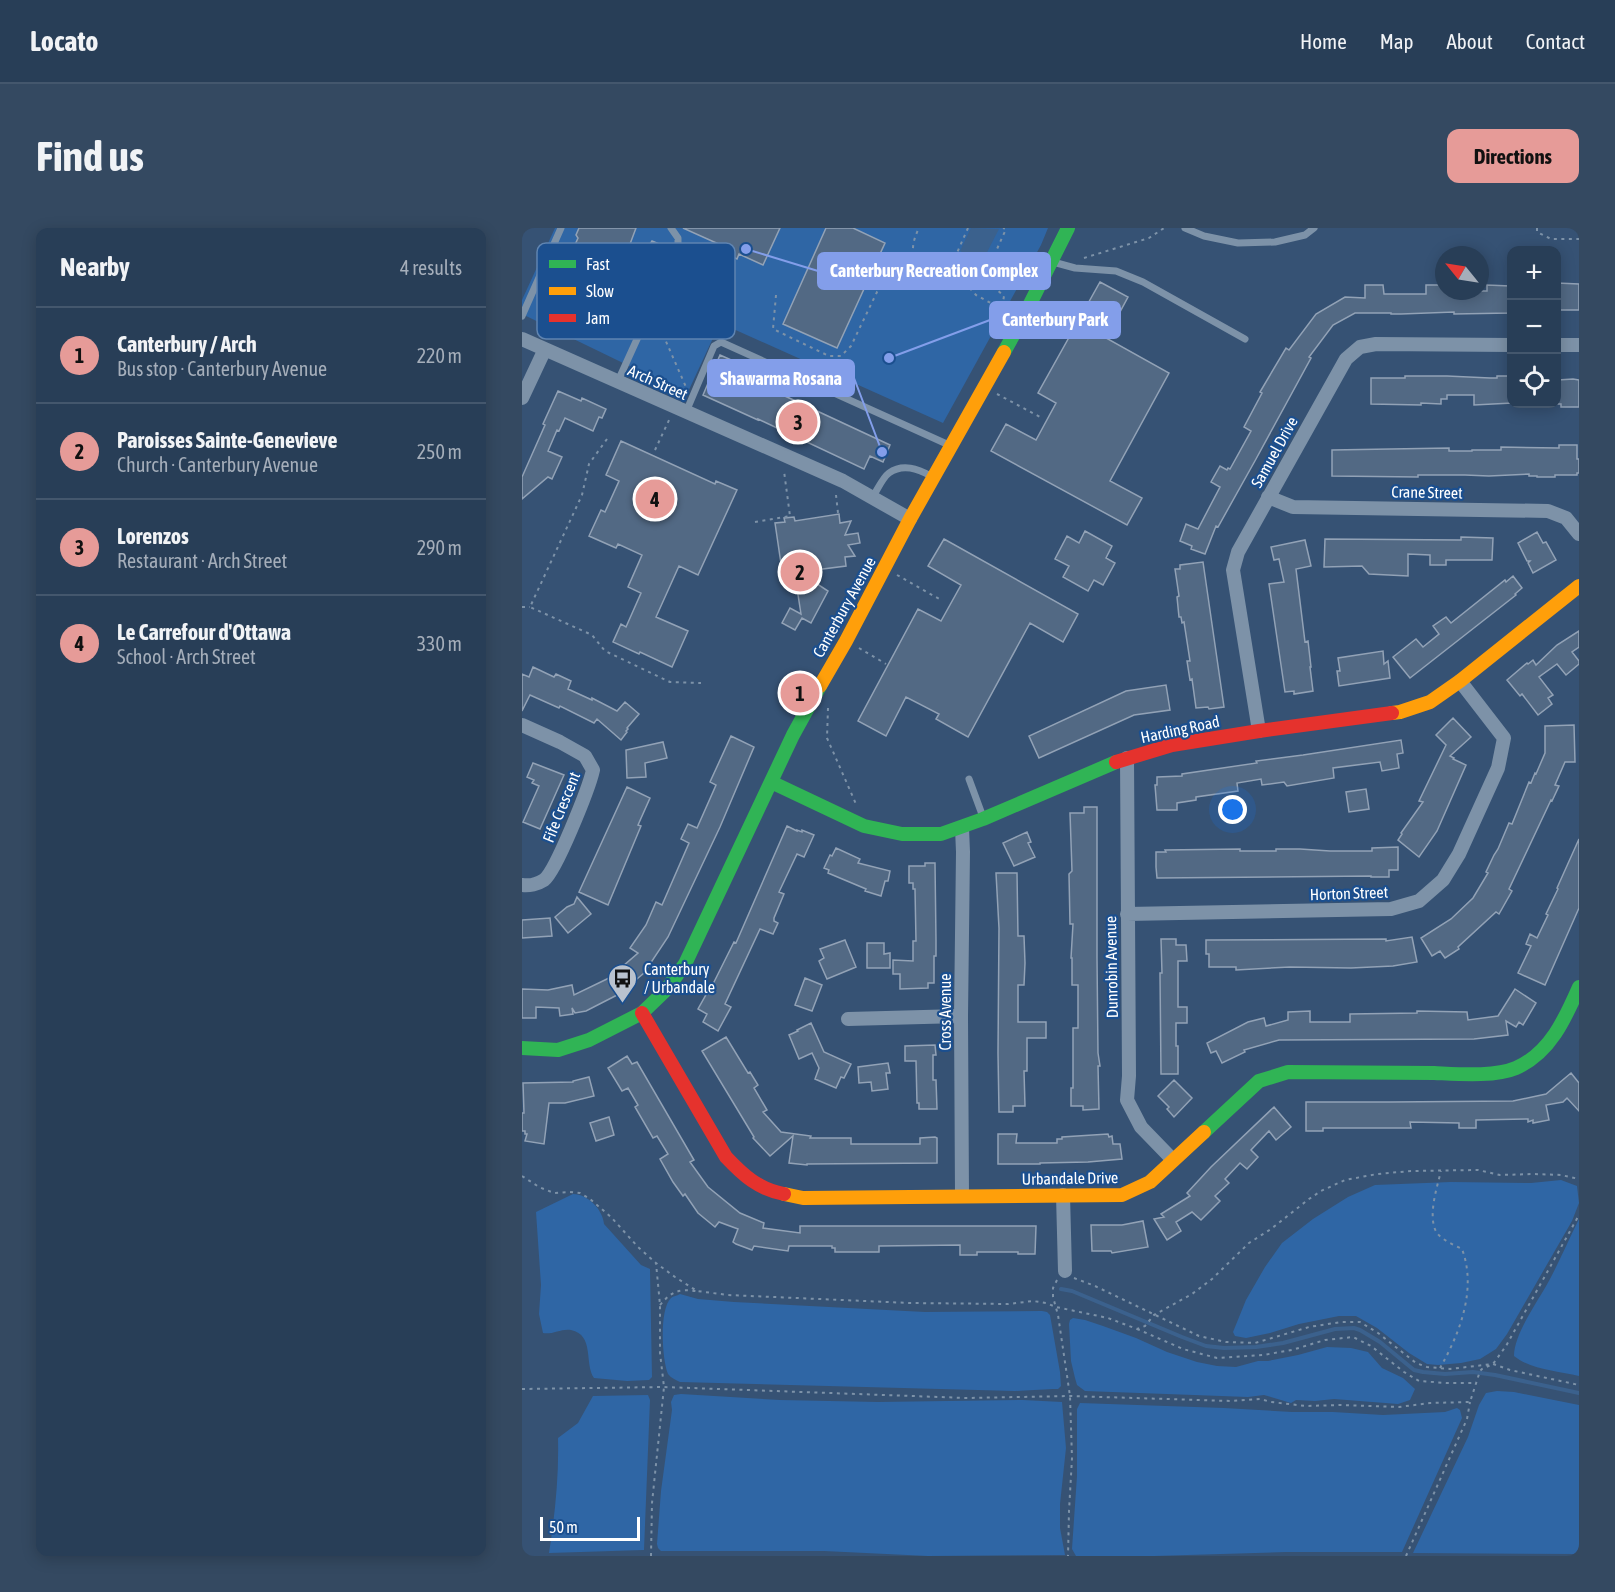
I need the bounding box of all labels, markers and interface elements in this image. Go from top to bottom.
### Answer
text: Locato [30,25,98,57]
text: Home [1300,29,1347,53]
text: Map [1380,29,1414,53]
text: About [1447,29,1493,53]
text: Contact [1526,29,1585,53]
button: Directions [1447,129,1579,183]
text: Find us [36,132,144,180]
legend [537,243,735,339]
north arrow [1435,246,1489,300]
map controls [1507,246,1561,408]
button: + [1507,246,1561,300]
text: Nearby [60,252,130,282]
callout: Canterbury Recreation Complex [818,253,1050,289]
text: Fast [586,255,610,273]
text: 4 results [400,256,462,279]
text: Canterbury Recreation Complex [830,260,1039,281]
text: Slow [586,282,614,300]
button: − [1507,300,1561,354]
callout: Canterbury Park [990,302,1120,338]
text: Jam [586,309,610,327]
text: Canterbury Park [1002,309,1109,330]
text: Canterbury / Arch [117,331,257,357]
text: 1 [75,344,84,367]
text: 220 m [417,344,462,367]
button: locate [1507,354,1561,408]
text: Bus stop · Canterbury Avenue [117,357,327,380]
callout: Shawarma Rosana [708,360,854,396]
street label: Arch Street [625,361,691,403]
text: Shawarma Rosana [720,368,842,389]
pin: 3 [778,400,818,444]
street label: Samuel Drive [1247,413,1301,491]
text: Paroisses Sainte-Genevieve [117,427,337,453]
text: 2 [75,440,84,463]
text: 250 m [417,440,462,463]
text: Church · Canterbury Avenue [117,453,318,476]
pin: 4 [636,476,674,522]
street label: Crane Street [1391,482,1463,502]
text: Lorenzos [117,523,189,549]
text: 3 [75,536,84,559]
text: 290 m [417,536,462,559]
text: Restaurant · Arch Street [117,549,287,572]
pin: 2 [780,550,820,594]
street label: Canterbury Avenue [809,554,880,661]
text: Le Carrefour d'Ottawa [117,619,291,645]
text: 4 [75,632,84,655]
text: 330 m [417,632,462,655]
text: School · Arch Street [117,645,256,668]
pin: 1 [780,670,820,716]
street label: Harding Road [1139,712,1221,747]
street label: Fife Crescent [539,769,583,845]
your location [1218,795,1247,824]
street label: Horton Street [1310,883,1389,903]
street label: Dunrobin Avenue [1101,916,1121,1018]
place label: Canterbury / Urbandale [644,960,715,996]
bus stop icon: Canterbury / Urbandale [607,962,639,1004]
street label: Cross Avenue [936,973,954,1051]
street label: Urbandale Drive [1022,1168,1118,1188]
scale bar [540,1514,640,1542]
text: 50 m [549,1518,578,1536]

